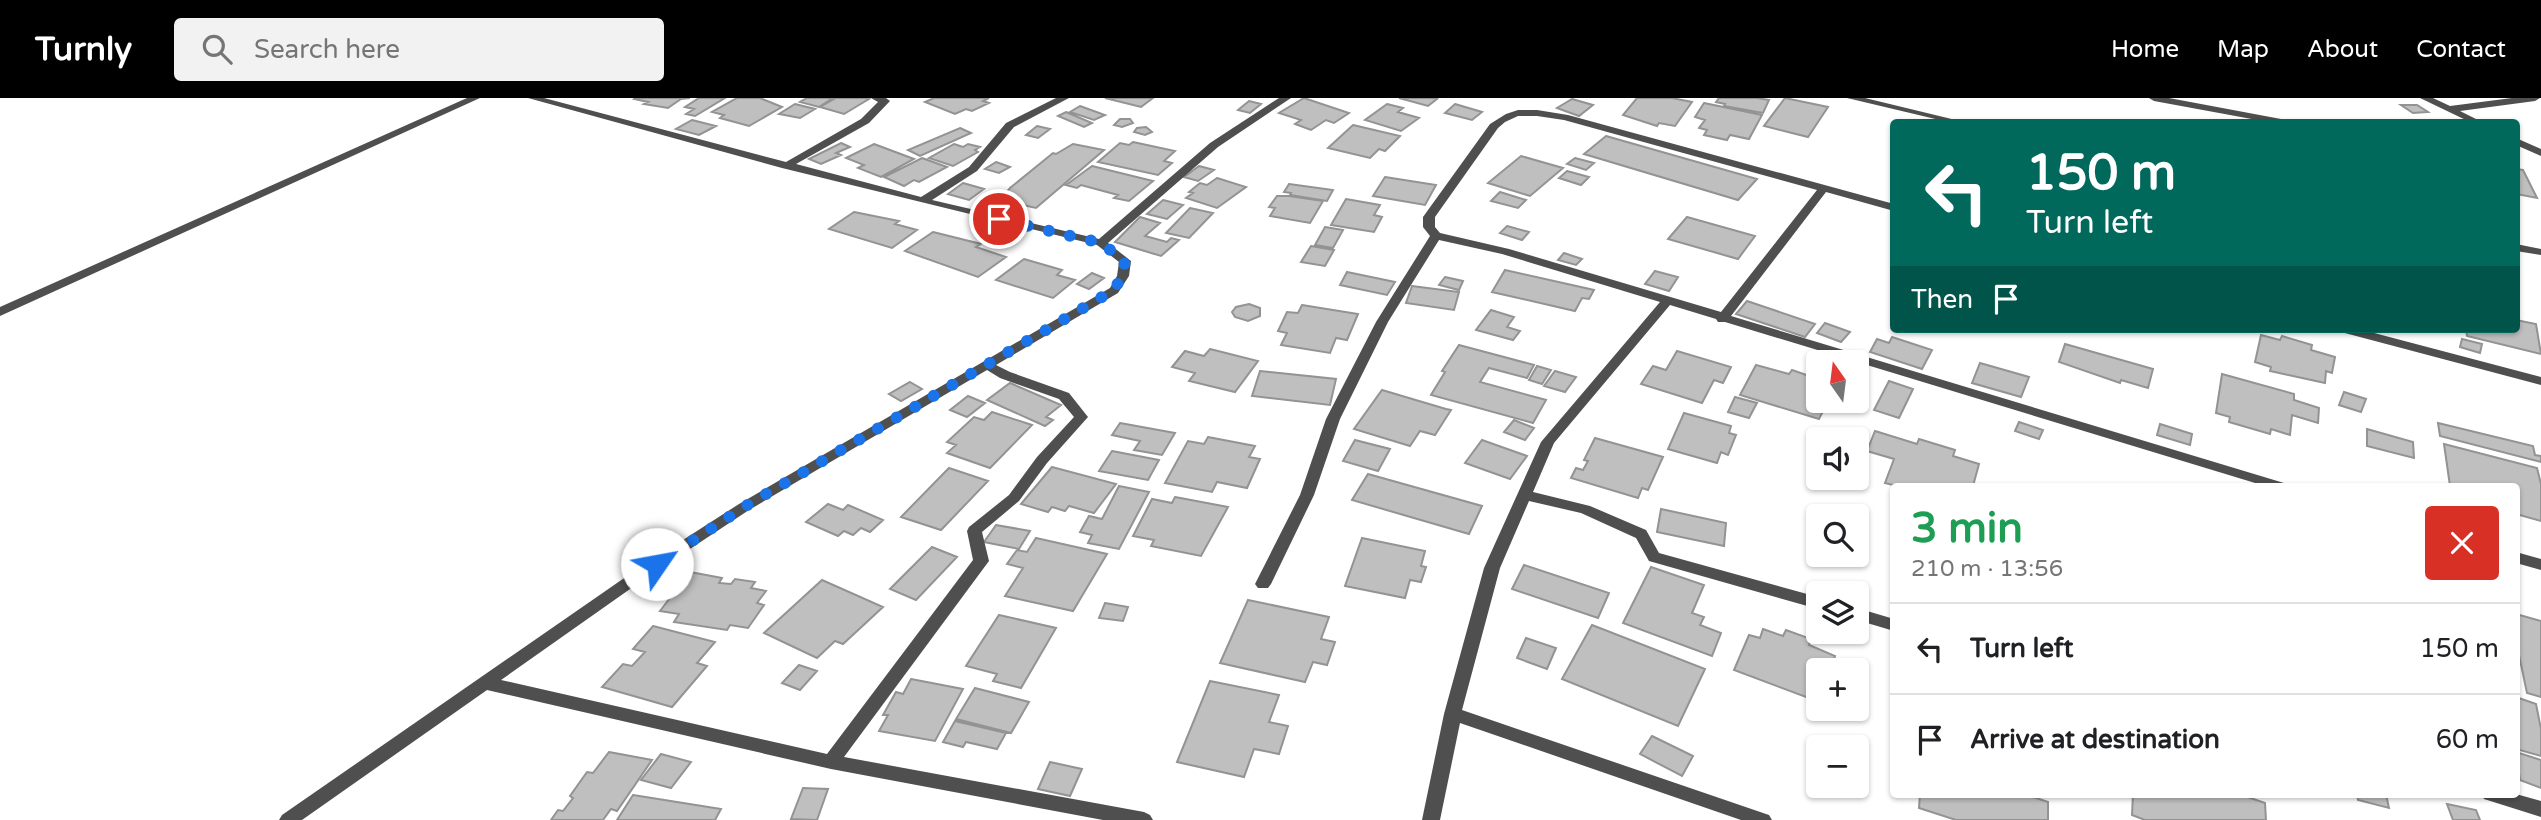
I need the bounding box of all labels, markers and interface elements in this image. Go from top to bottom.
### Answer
search box [174,18,664,81]
text: Turnly [35,30,132,69]
icon: search [198,30,236,68]
text: Search here [254,34,400,65]
text: Home [2111,35,2179,64]
text: Map [2217,35,2269,64]
text: About [2307,35,2378,64]
text: Contact [2416,35,2506,64]
text: 150 m [2026,144,2176,203]
icon: left [1911,147,2002,238]
pin [969,189,1029,249]
icon: arrive [980,200,1018,238]
text: Turn left [2026,204,2153,242]
icon: arrive [1987,280,2025,318]
text: Then [1911,284,1973,315]
north arrow [1806,350,1869,413]
map controls [1806,350,1869,798]
button: sound [1806,427,1869,490]
text: 3 min [1911,503,2023,554]
button: search [1806,504,1869,567]
button: close [2425,506,2499,580]
position arrow [620,527,694,601]
text: 210 m · 13:56 [1911,555,2063,583]
button: layers [1806,581,1869,644]
icon: left [1911,630,1949,668]
text: Turn left [1970,633,2073,664]
text: 150 m [2419,633,2499,664]
button: + [1806,658,1869,721]
icon: arrive [1911,721,1949,759]
text: Arrive at destination [1970,724,2220,755]
text: 60 m [2436,724,2499,755]
button: − [1806,735,1869,798]

